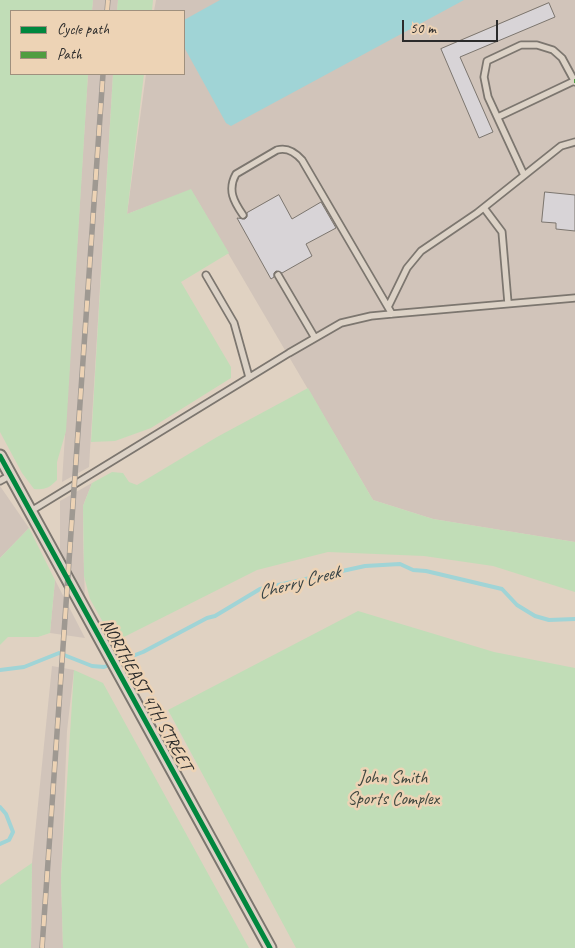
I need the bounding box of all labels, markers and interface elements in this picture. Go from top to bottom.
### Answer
legend [10,10,185,75]
scale bar [405,10,501,42]
text: 50 m [410,19,436,38]
text: Cycle path [57,20,109,39]
text: Path [57,45,82,64]
water label: Cherry Creek [256,561,342,605]
street label: NORTHEAST 4TH STREET [95,615,197,775]
park label: John Smith Sports Complex [347,767,439,810]

